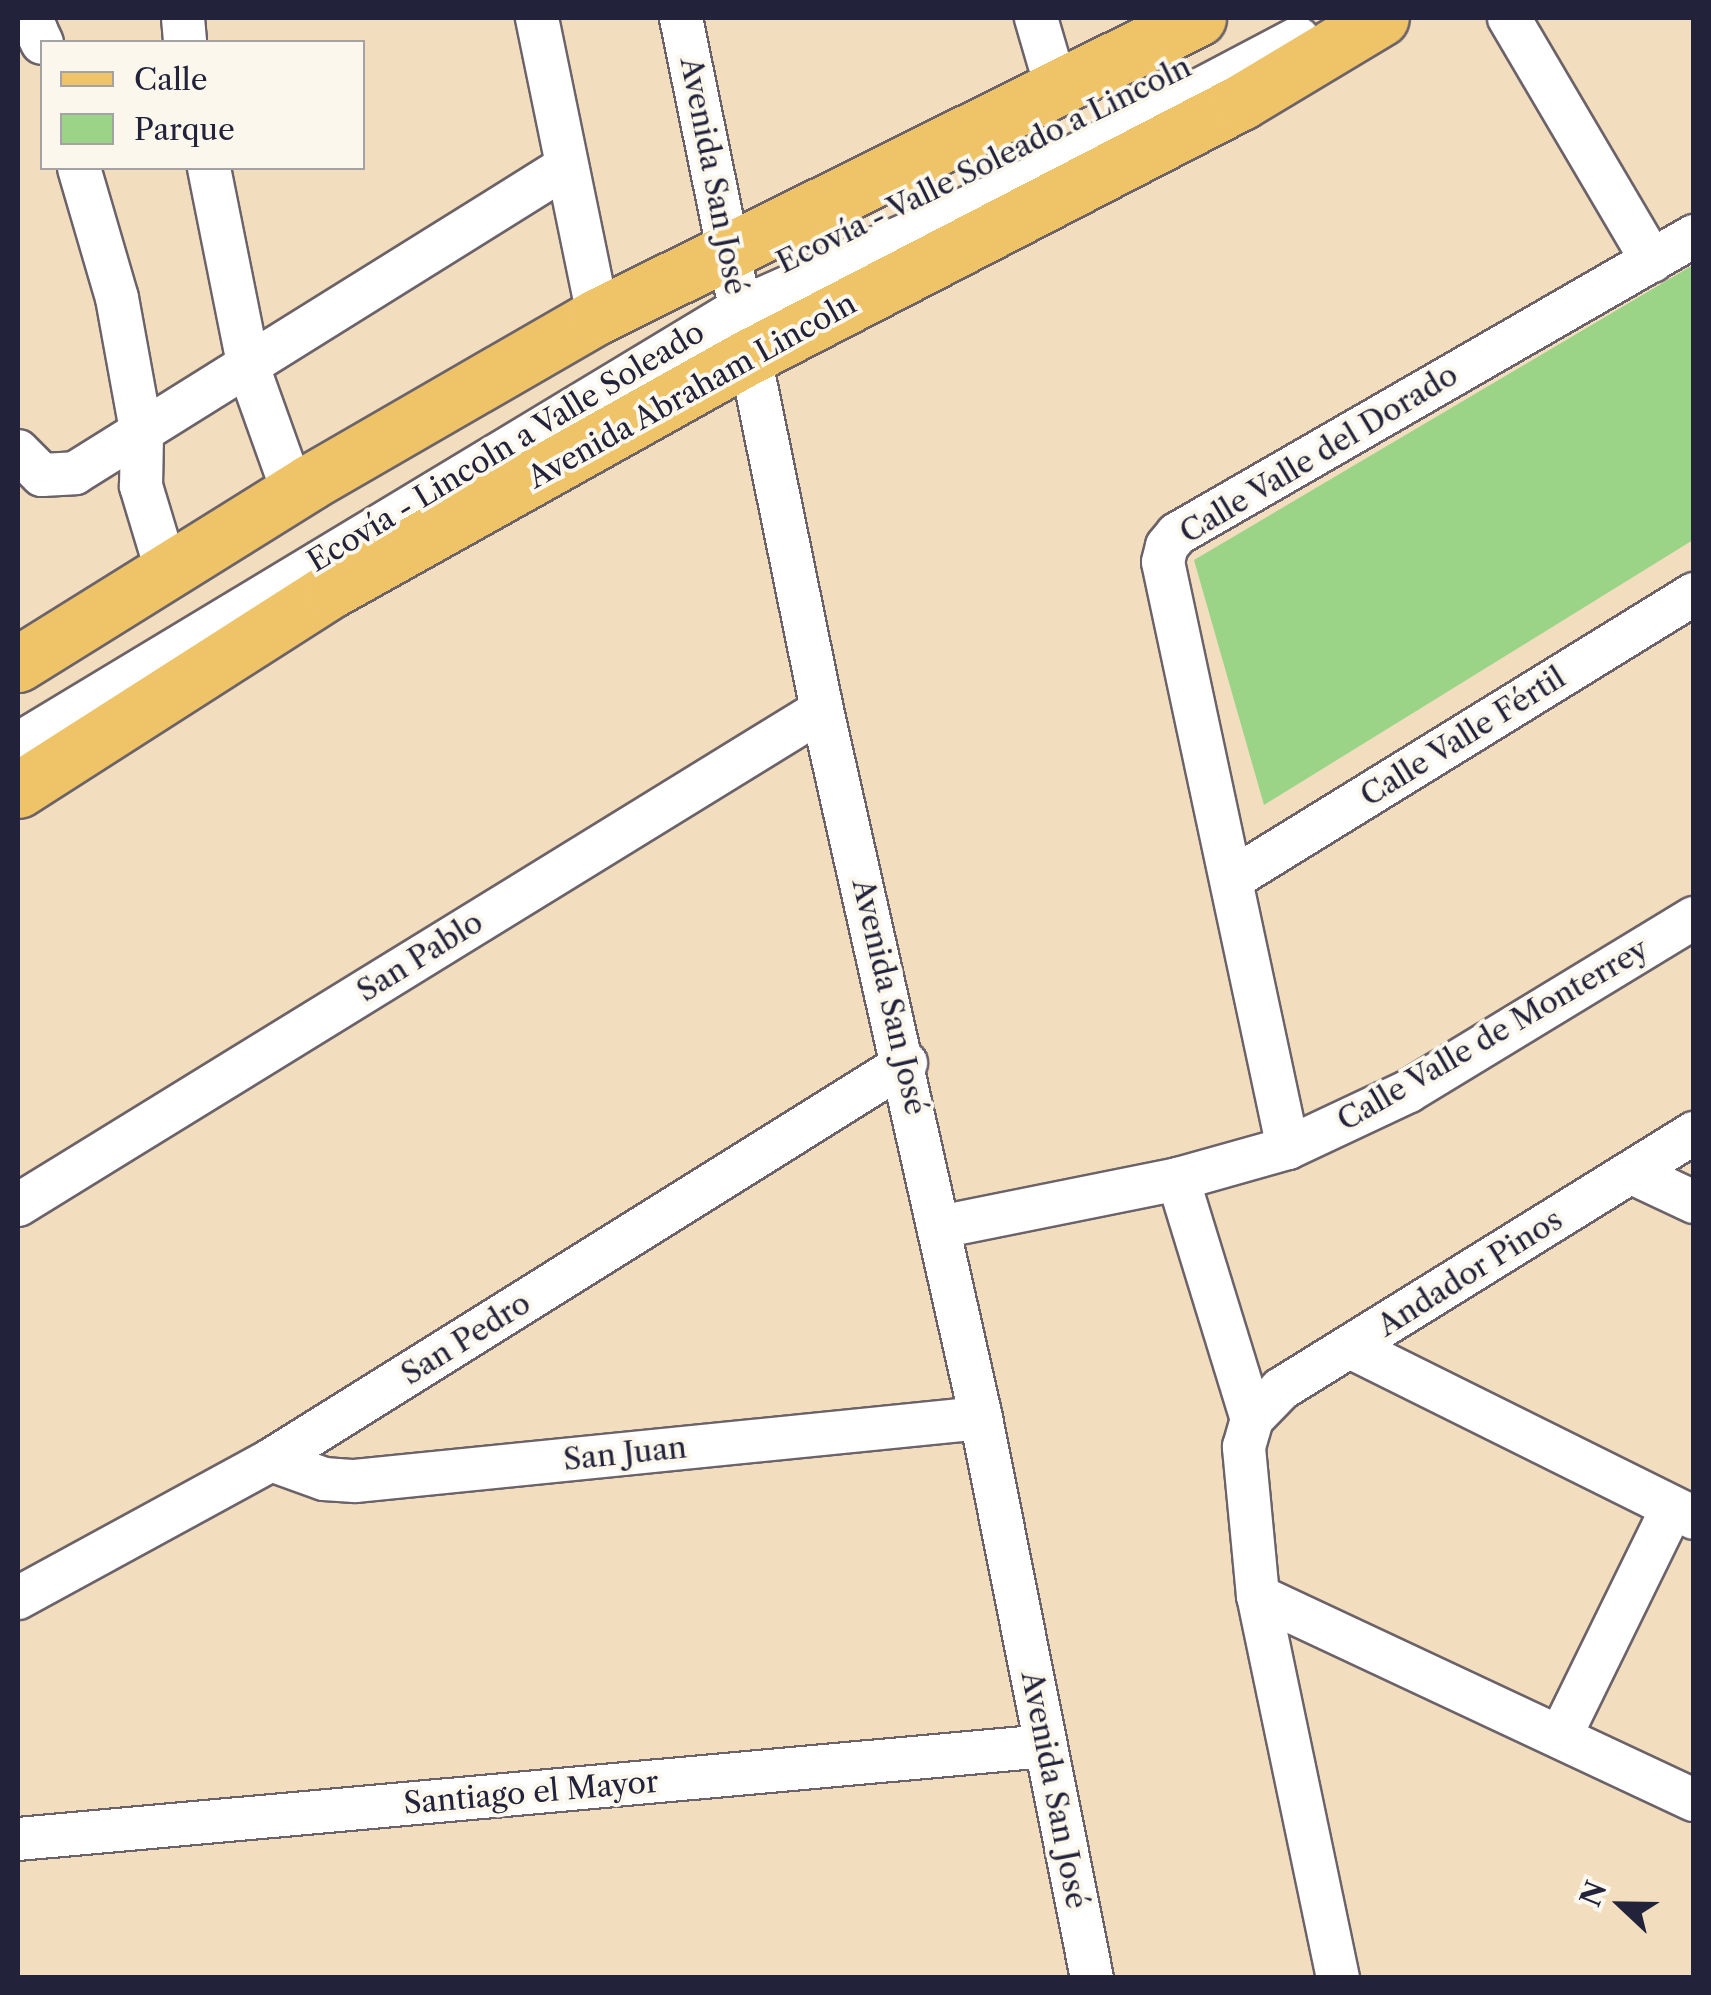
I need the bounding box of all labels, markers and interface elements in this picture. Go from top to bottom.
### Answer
legend [40,40,365,170]
street label: Ecovía - Valle Soleado a Lincoln [770,48,1198,282]
street label: Avenida San José [672,54,754,298]
text: Calle [134,61,208,98]
text: Parque [134,111,235,148]
street label: Avenida Abraham Lincoln [521,285,863,497]
street label: Ecovía - Lincoln a Valle Soleado [300,314,712,580]
street label: Calle Valle del Dorado [1173,357,1465,551]
street label: Calle Valle Fértil [1354,659,1572,815]
street label: Avenida San José [844,875,934,1119]
street label: San Pablo [351,904,489,1010]
street label: Calle Valle de Monterrey [1331,931,1655,1139]
street label: Andador Pinos [1371,1202,1569,1344]
street label: San Pedro [395,1285,537,1393]
street label: San Juan [562,1430,688,1478]
street label: Avenida San José [1013,1668,1095,1912]
street label: Santiago el Mayor [402,1764,660,1822]
north arrow [1571,1855,1671,1955]
text: N [1573,1876,1614,1911]

